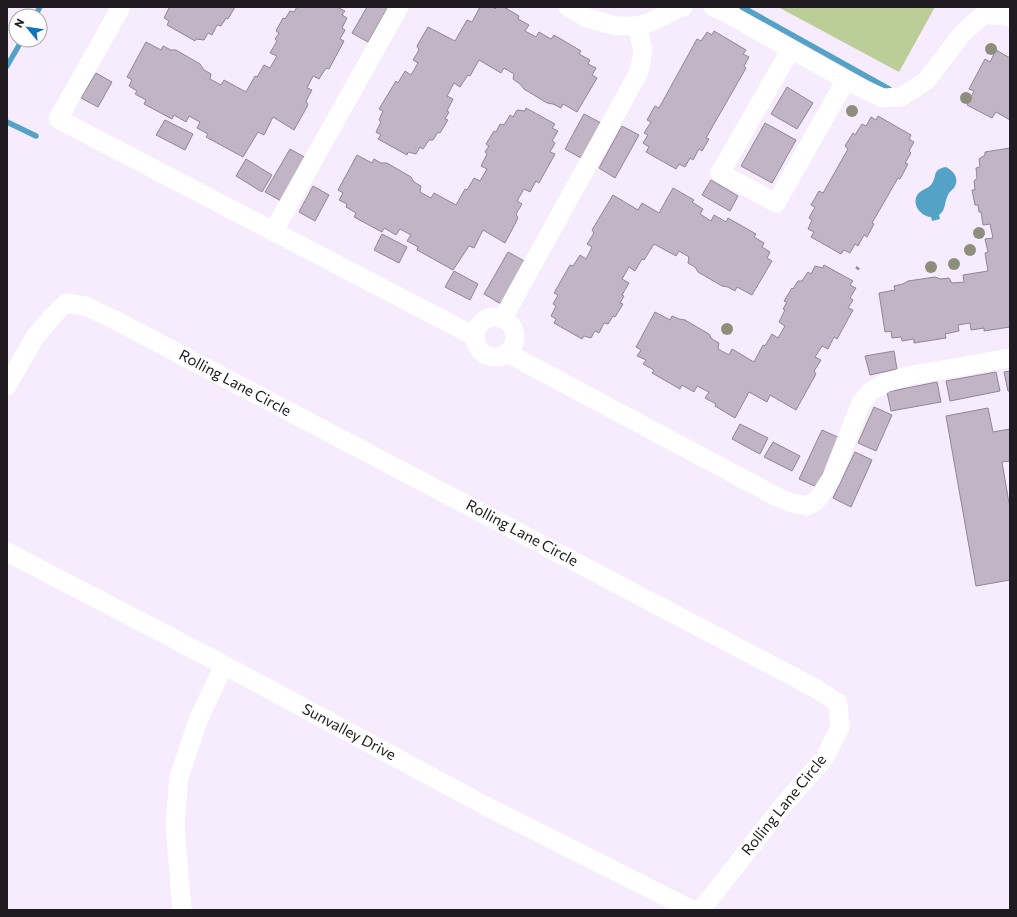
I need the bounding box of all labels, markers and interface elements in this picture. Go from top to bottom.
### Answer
north arrow [8,8,48,48]
text: N [11,16,27,30]
street label: Rolling Lane Circle [176,345,295,419]
street label: Rolling Lane Circle [463,495,582,569]
street label: Sunvalley Drive [300,699,399,763]
street label: Rolling Lane Circle [737,750,829,858]

